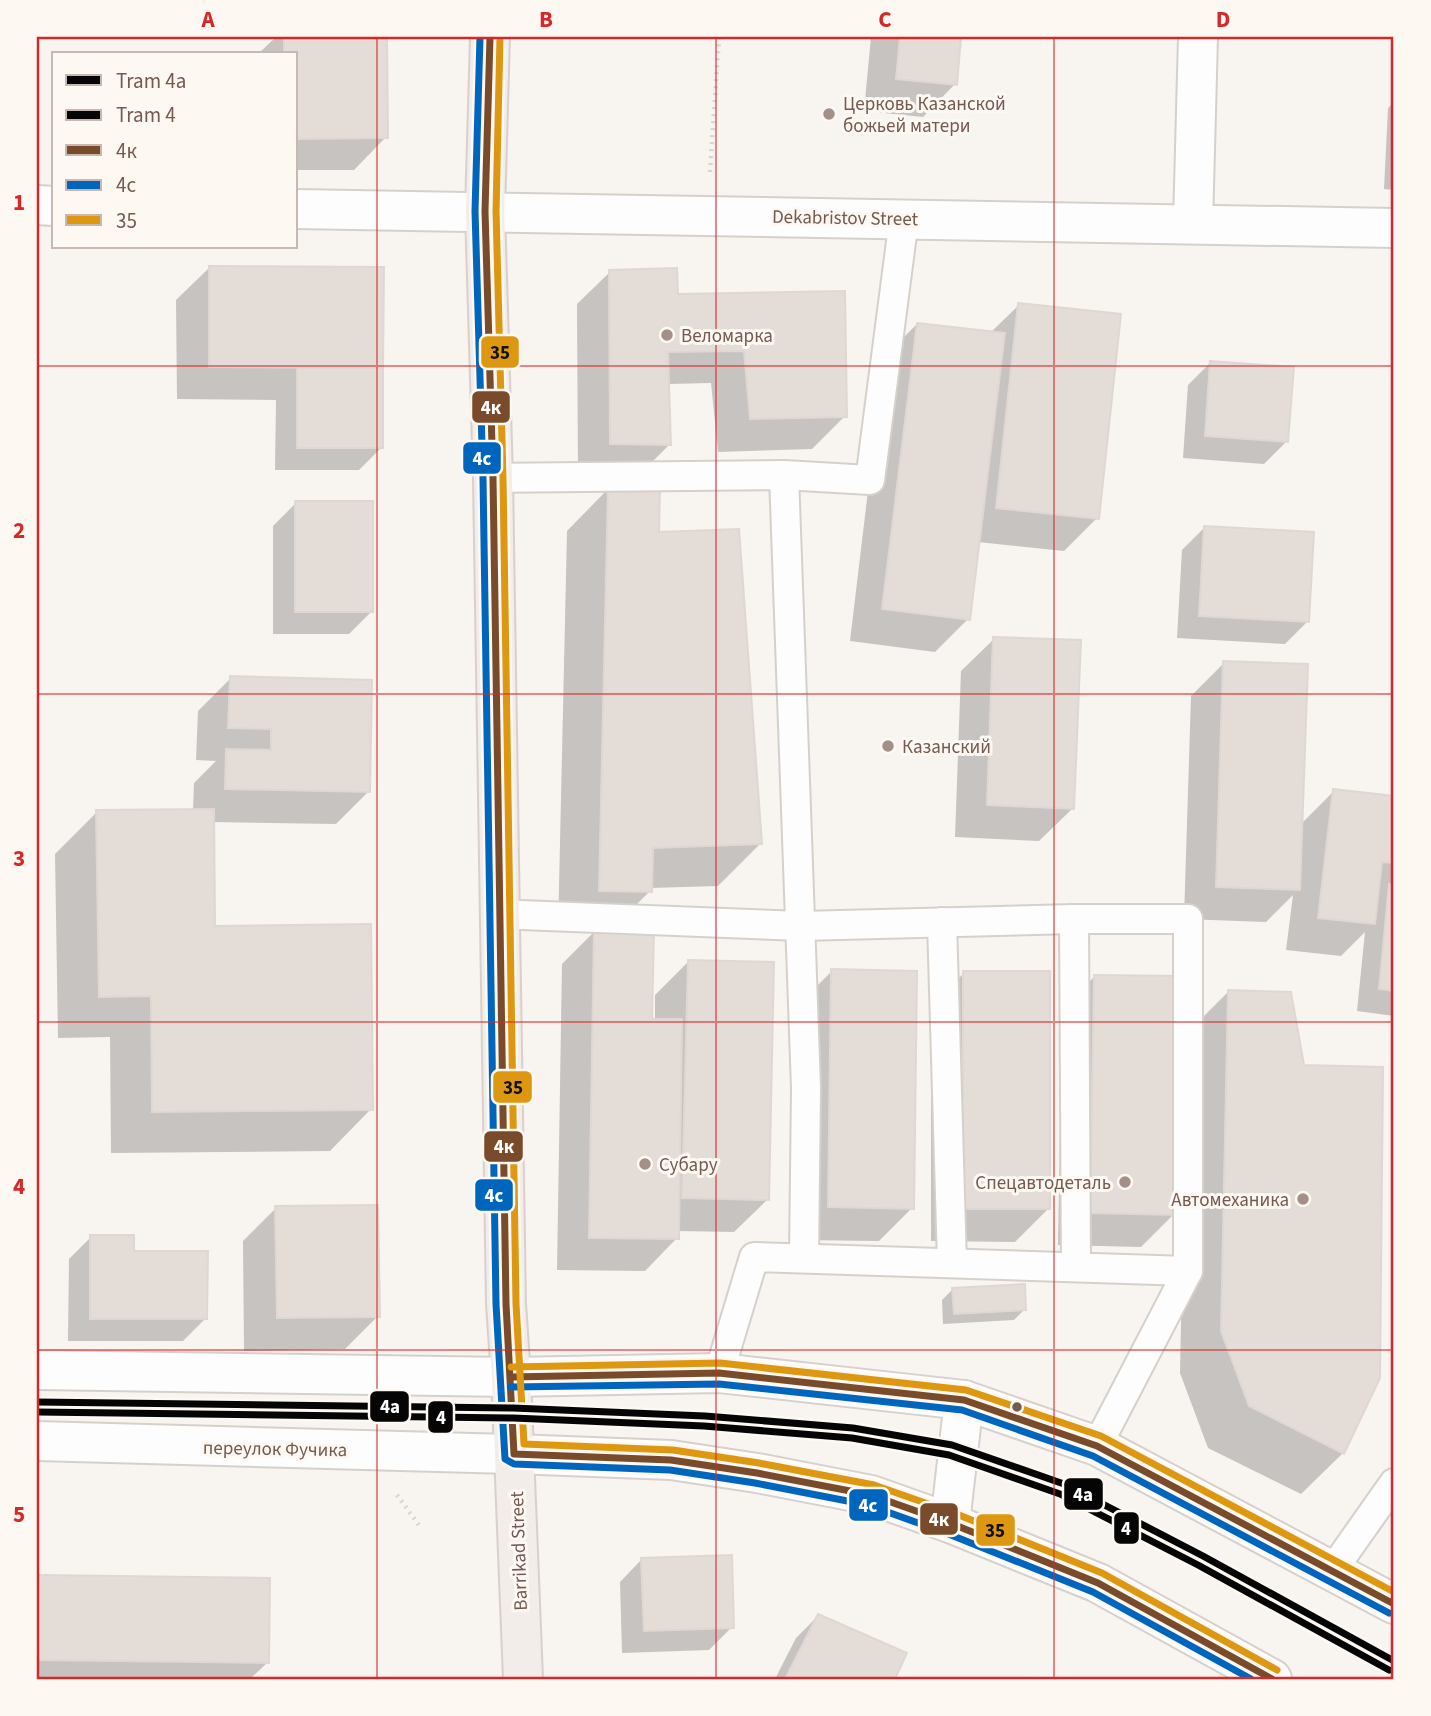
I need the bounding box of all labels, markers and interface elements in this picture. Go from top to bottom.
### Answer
text: A [200,3,215,36]
text: B [539,3,553,36]
text: C [878,3,892,36]
text: D [1216,3,1230,36]
legend [52,52,298,248]
text: Tram 4a [116,66,186,96]
place label: Церковь Казанской божьей матери [843,91,1006,140]
text: Tram 4 [116,100,176,130]
marker: Церковь Казанской божьей матери [821,106,837,122]
text: 4к [116,136,137,166]
text: 4с [116,170,136,200]
text: 1 [13,186,25,219]
street label: Dekabristov Street [772,204,919,233]
text: 35 [116,206,137,236]
place label: Веломарка [681,323,773,350]
marker: Веломарка [659,327,675,343]
line badge: 35 [480,335,520,369]
text: 35 [490,340,510,367]
line badge: 4к [471,390,511,424]
text: 4к [481,395,502,422]
line badge: 4с [462,441,502,475]
text: 4с [473,446,492,473]
text: 2 [13,514,25,547]
place label: Казанский [902,734,991,761]
marker: Казанский [880,738,896,754]
text: 3 [13,842,25,875]
line badge: 35 [492,1070,533,1104]
text: 35 [503,1075,523,1102]
line badge: 4к [483,1130,524,1163]
text: 4к [494,1134,515,1161]
place label: Субару [659,1152,718,1179]
marker: Субару [637,1156,653,1172]
text: 4 [13,1170,25,1203]
place label: Спецавтодеталь [975,1170,1111,1197]
marker: Спецавтодеталь [1117,1174,1133,1190]
line badge: 4с [474,1178,514,1212]
text: 4с [485,1183,504,1210]
place label: Автомеханика [1171,1187,1289,1214]
marker: Автомеханика [1295,1191,1311,1207]
line badge: 4a [369,1390,410,1423]
text: 4a [380,1394,400,1421]
line badge: 4 [427,1400,454,1434]
unlabelled marker [1010,1400,1024,1414]
text: 4 [436,1405,446,1432]
street label: переулок Фучика [203,1435,347,1464]
line badge: 4a [1063,1477,1104,1511]
text: 4a [1073,1482,1093,1509]
line badge: 4с [848,1488,889,1522]
street label: Barrikad Street [504,1490,535,1611]
text: 4с [859,1493,878,1520]
text: 5 [13,1498,25,1531]
line badge: 4к [919,1502,959,1536]
text: 4к [929,1507,950,1534]
line badge: 4 [1113,1511,1140,1545]
line badge: 35 [975,1513,1016,1547]
text: 4 [1121,1516,1131,1543]
text: 35 [985,1518,1005,1545]

